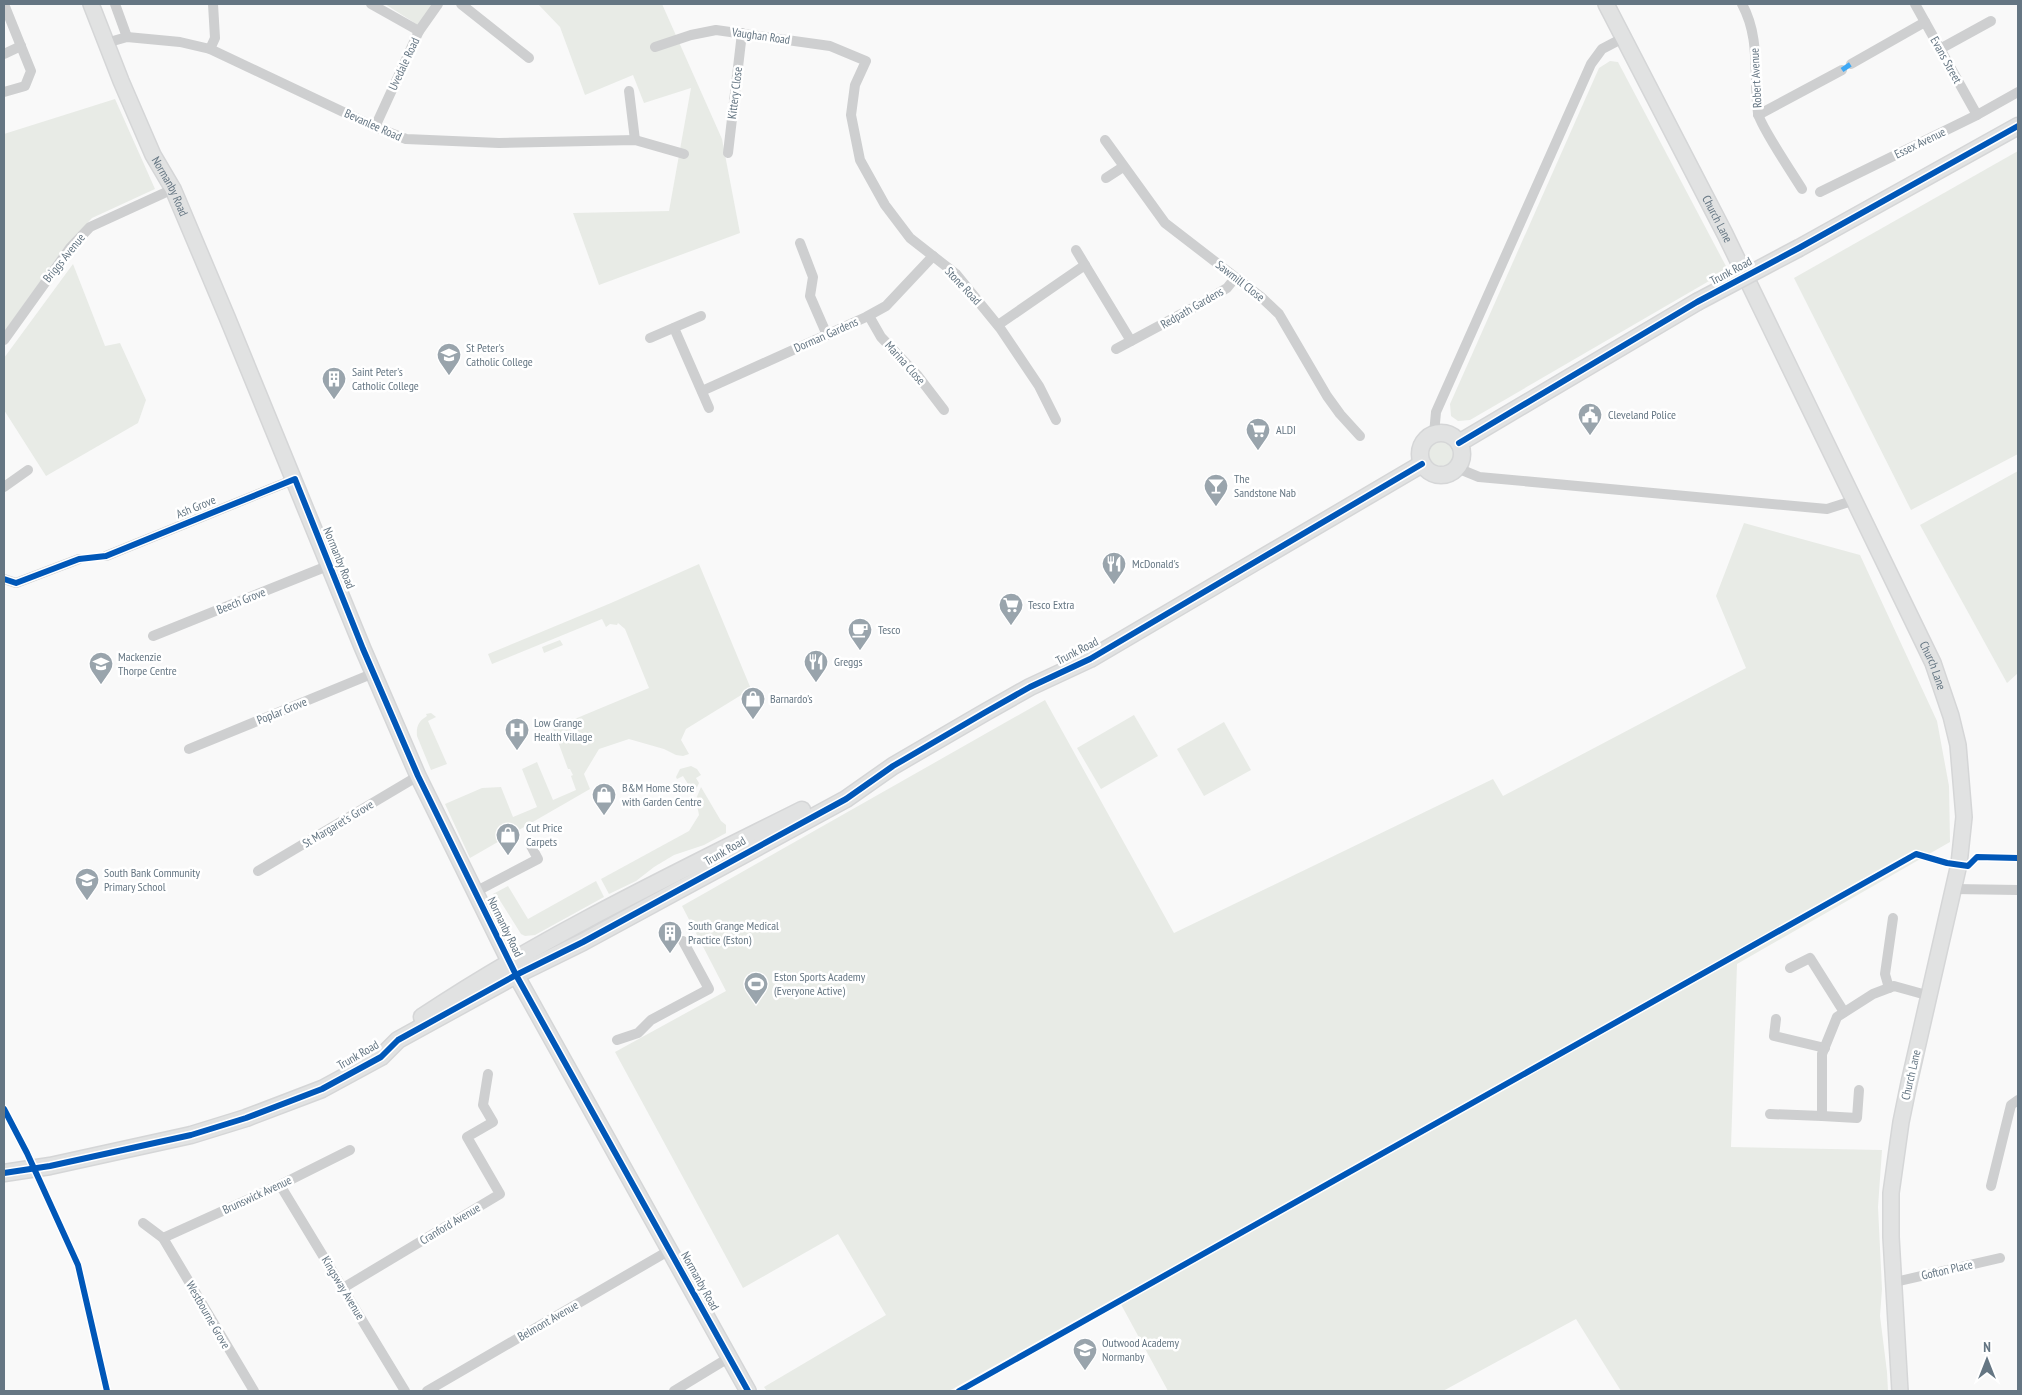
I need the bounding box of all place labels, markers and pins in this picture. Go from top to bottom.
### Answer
place label: St Peter's Catholic College [466,340,533,369]
school or university icon: St Peter's Catholic College [436,342,462,376]
place label: Saint Peter's Catholic College [352,364,419,393]
building icon: Saint Peter's Catholic College [321,366,347,400]
public building icon: Cleveland Police [1577,402,1603,436]
place label: Cleveland Police [1608,407,1676,422]
supermarket icon: ALDI [1245,417,1271,451]
place label: ALDI [1276,422,1296,437]
place label: The Sandstone Nab [1234,471,1296,500]
bar icon: The Sandstone Nab [1203,473,1229,507]
restaurant icon: McDonald's [1101,551,1127,585]
place label: McDonald's [1132,556,1179,571]
supermarket icon: Tesco Extra [998,592,1024,626]
place label: Tesco Extra [1028,597,1075,612]
cafe icon: Tesco [847,617,873,651]
place label: Tesco [878,622,900,637]
place label: Mackenzie Thorpe Centre [118,649,177,678]
restaurant icon: Greggs [803,649,829,683]
school or university icon: Mackenzie Thorpe Centre [88,651,114,685]
place label: Greggs [834,654,862,669]
shop icon: Barnardo's [740,686,766,720]
place label: Barnardo's [770,691,813,706]
place label: Low Grange Health Village [534,715,593,744]
hospital icon: Low Grange Health Village [504,717,530,751]
place label: B&M Home Store with Garden Centre [622,780,702,809]
shop icon: B&M Home Store with Garden Centre [591,782,617,816]
place label: Cut Price Carpets [526,820,562,849]
shop icon: Cut Price Carpets [495,822,521,856]
place label: South Bank Community Primary School [104,865,201,894]
school or university icon: South Bank Community Primary School [74,867,100,901]
place label: South Grange Medical Practice (Eston) [688,918,779,947]
building icon: South Grange Medical Practice (Eston) [657,920,683,954]
place label: Eston Sports Academy (Everyone Active) [774,969,866,998]
sports icon: Eston Sports Academy (Everyone Active) [743,971,769,1005]
place label: Outwood Academy Normanby [1102,1335,1179,1364]
school or university icon: Outwood Academy Normanby [1072,1337,1098,1371]

